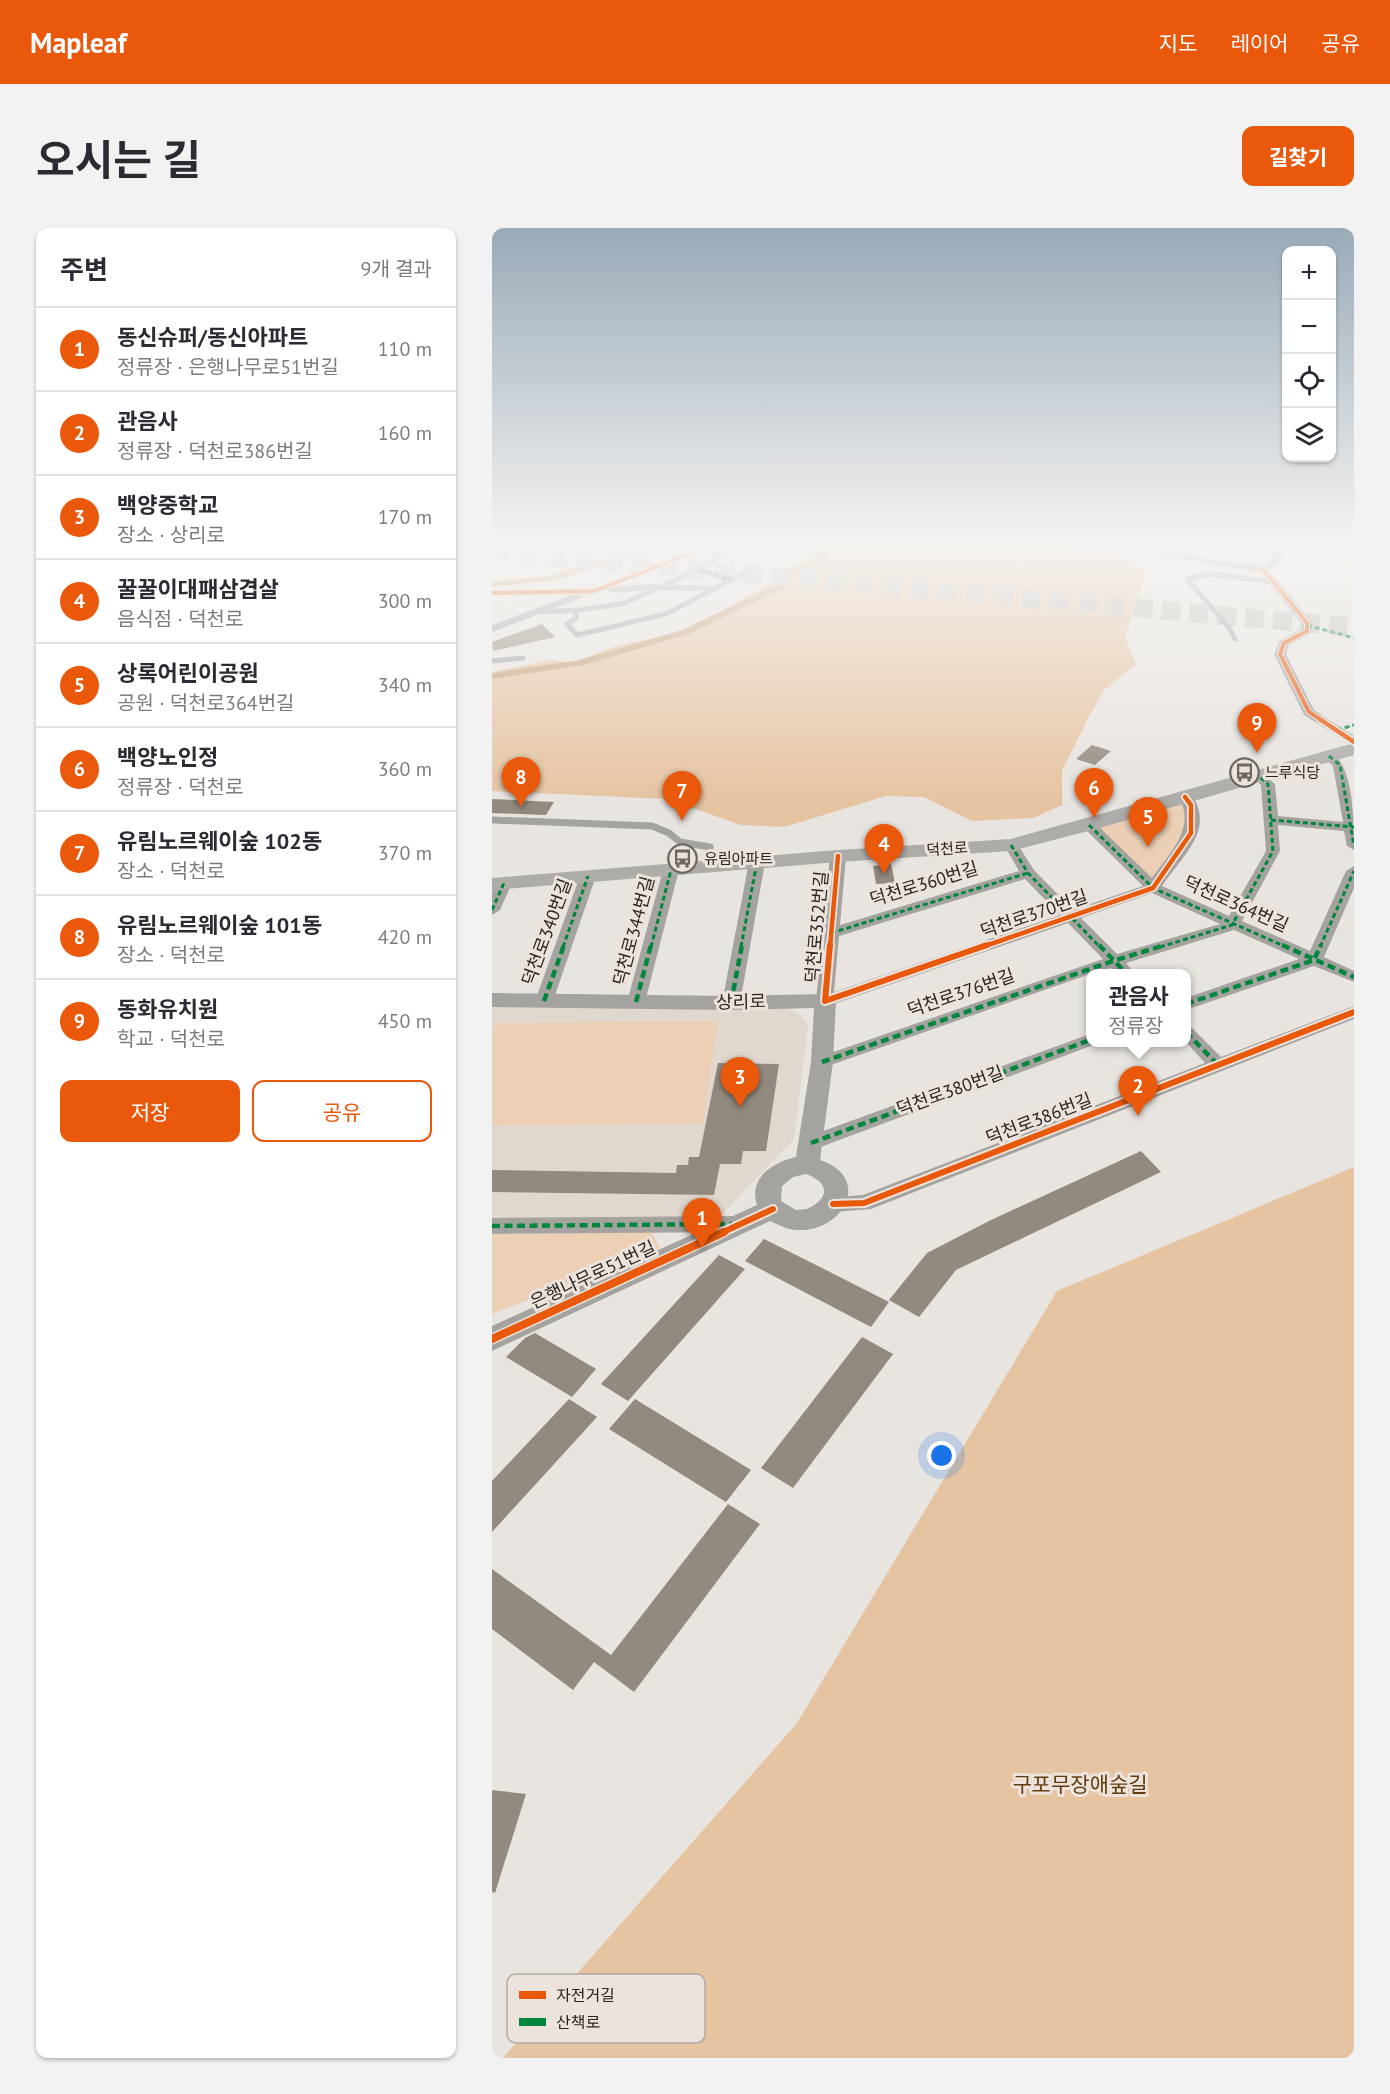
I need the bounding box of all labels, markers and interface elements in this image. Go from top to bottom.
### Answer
text: Mapleaf [30,24,127,61]
text: 지도 [1159,30,1197,57]
text: 레이어 [1230,30,1288,57]
text: 공유 [1321,30,1360,57]
button: 길찾기 [1242,126,1354,186]
text: 오시는 길 [36,132,201,187]
map controls [1282,246,1336,462]
button: + [1282,246,1336,300]
text: 주변 [60,253,108,286]
text: 9개 결과 [361,256,432,282]
button: − [1282,300,1336,354]
text: 동신슈퍼/동신아파트 [117,323,308,351]
text: 1 [74,336,85,362]
text: 110 m [378,336,432,362]
text: 정류장 · 은행나무로51번길 [117,354,339,380]
button: locate [1282,354,1336,408]
text: 관음사 [117,407,178,435]
button: layers [1282,408,1336,462]
text: 2 [74,420,85,446]
text: 160 m [378,420,432,446]
text: 정류장 · 덕천로386번길 [117,438,313,464]
text: 백양중학교 [117,491,218,519]
text: 3 [74,504,85,530]
text: 170 m [378,504,432,530]
text: 장소 · 상리로 [117,522,225,548]
text: 꿀꿀이대패삼겹살 [117,575,279,603]
text: 4 [74,588,85,614]
text: 300 m [378,588,432,614]
text: 음식점 · 덕천로 [117,606,243,632]
text: 상록어린이공원 [117,659,259,687]
text: 5 [74,672,85,698]
text: 340 m [378,672,432,698]
text: 공원 · 덕천로364번길 [117,690,295,716]
pin: 9 [1238,704,1276,753]
text: 백양노인정 [117,743,218,771]
text: 6 [74,756,85,782]
text: 360 m [378,756,432,782]
bus stop icon: 느루식당 [1228,757,1260,789]
pin: 8 [501,758,540,807]
place label: 느루식당 [1265,763,1320,782]
pin: 6 [1074,768,1114,818]
pin: 7 [662,772,702,821]
text: 정류장 · 덕천로 [117,774,243,800]
pin: 5 [1128,798,1168,847]
pin: 4 [864,824,904,874]
text: 유림노르웨이숲 102동 [117,827,322,855]
street label: 덕천로 [926,838,968,859]
text: 7 [74,840,85,866]
text: 370 m [378,840,432,866]
bus stop icon: 유림아파트 [667,843,699,875]
place label: 유림아파트 [704,849,773,868]
street label: 덕천로360번길 [867,856,981,911]
text: 장소 · 덕천로 [117,858,225,884]
street label: 덕천로352번길 [800,870,833,984]
street label: 덕천로364번길 [1180,870,1292,937]
street label: 덕천로344번길 [608,874,659,988]
street label: 덕천로340번길 [517,875,577,988]
street label: 덕천로370번길 [977,884,1091,943]
text: 유림노르웨이숲 101동 [117,911,322,939]
text: 8 [74,924,85,950]
text: 420 m [378,924,432,950]
text: 장소 · 덕천로 [117,942,225,968]
street label: 덕천로376번길 [904,963,1018,1022]
popup [1086,969,1191,1047]
text: 관음사 [1108,982,1169,1010]
street label: 상리로 [716,990,766,1013]
text: 동화유치원 [117,995,218,1023]
text: 9 [74,1008,85,1034]
text: 450 m [378,1008,432,1034]
text: 정류장 [1108,1013,1163,1039]
text: 학교 · 덕천로 [117,1026,225,1052]
pin: 3 [720,1058,760,1107]
street label: 덕천로380번길 [893,1061,1006,1121]
pin: 2 [1118,1066,1158,1116]
button: 저장 [60,1080,240,1142]
button: 공유 [252,1080,432,1142]
street label: 덕천로386번길 [982,1088,1095,1149]
pin: 1 [682,1198,722,1248]
street label: 은행나무로51번길 [527,1235,659,1314]
your location [927,1441,956,1470]
park label: 구포무장애숲길 [1012,1771,1148,1798]
legend [507,1974,705,2043]
text: 자전거길 [556,1985,615,2005]
text: 산책로 [556,2012,600,2032]

